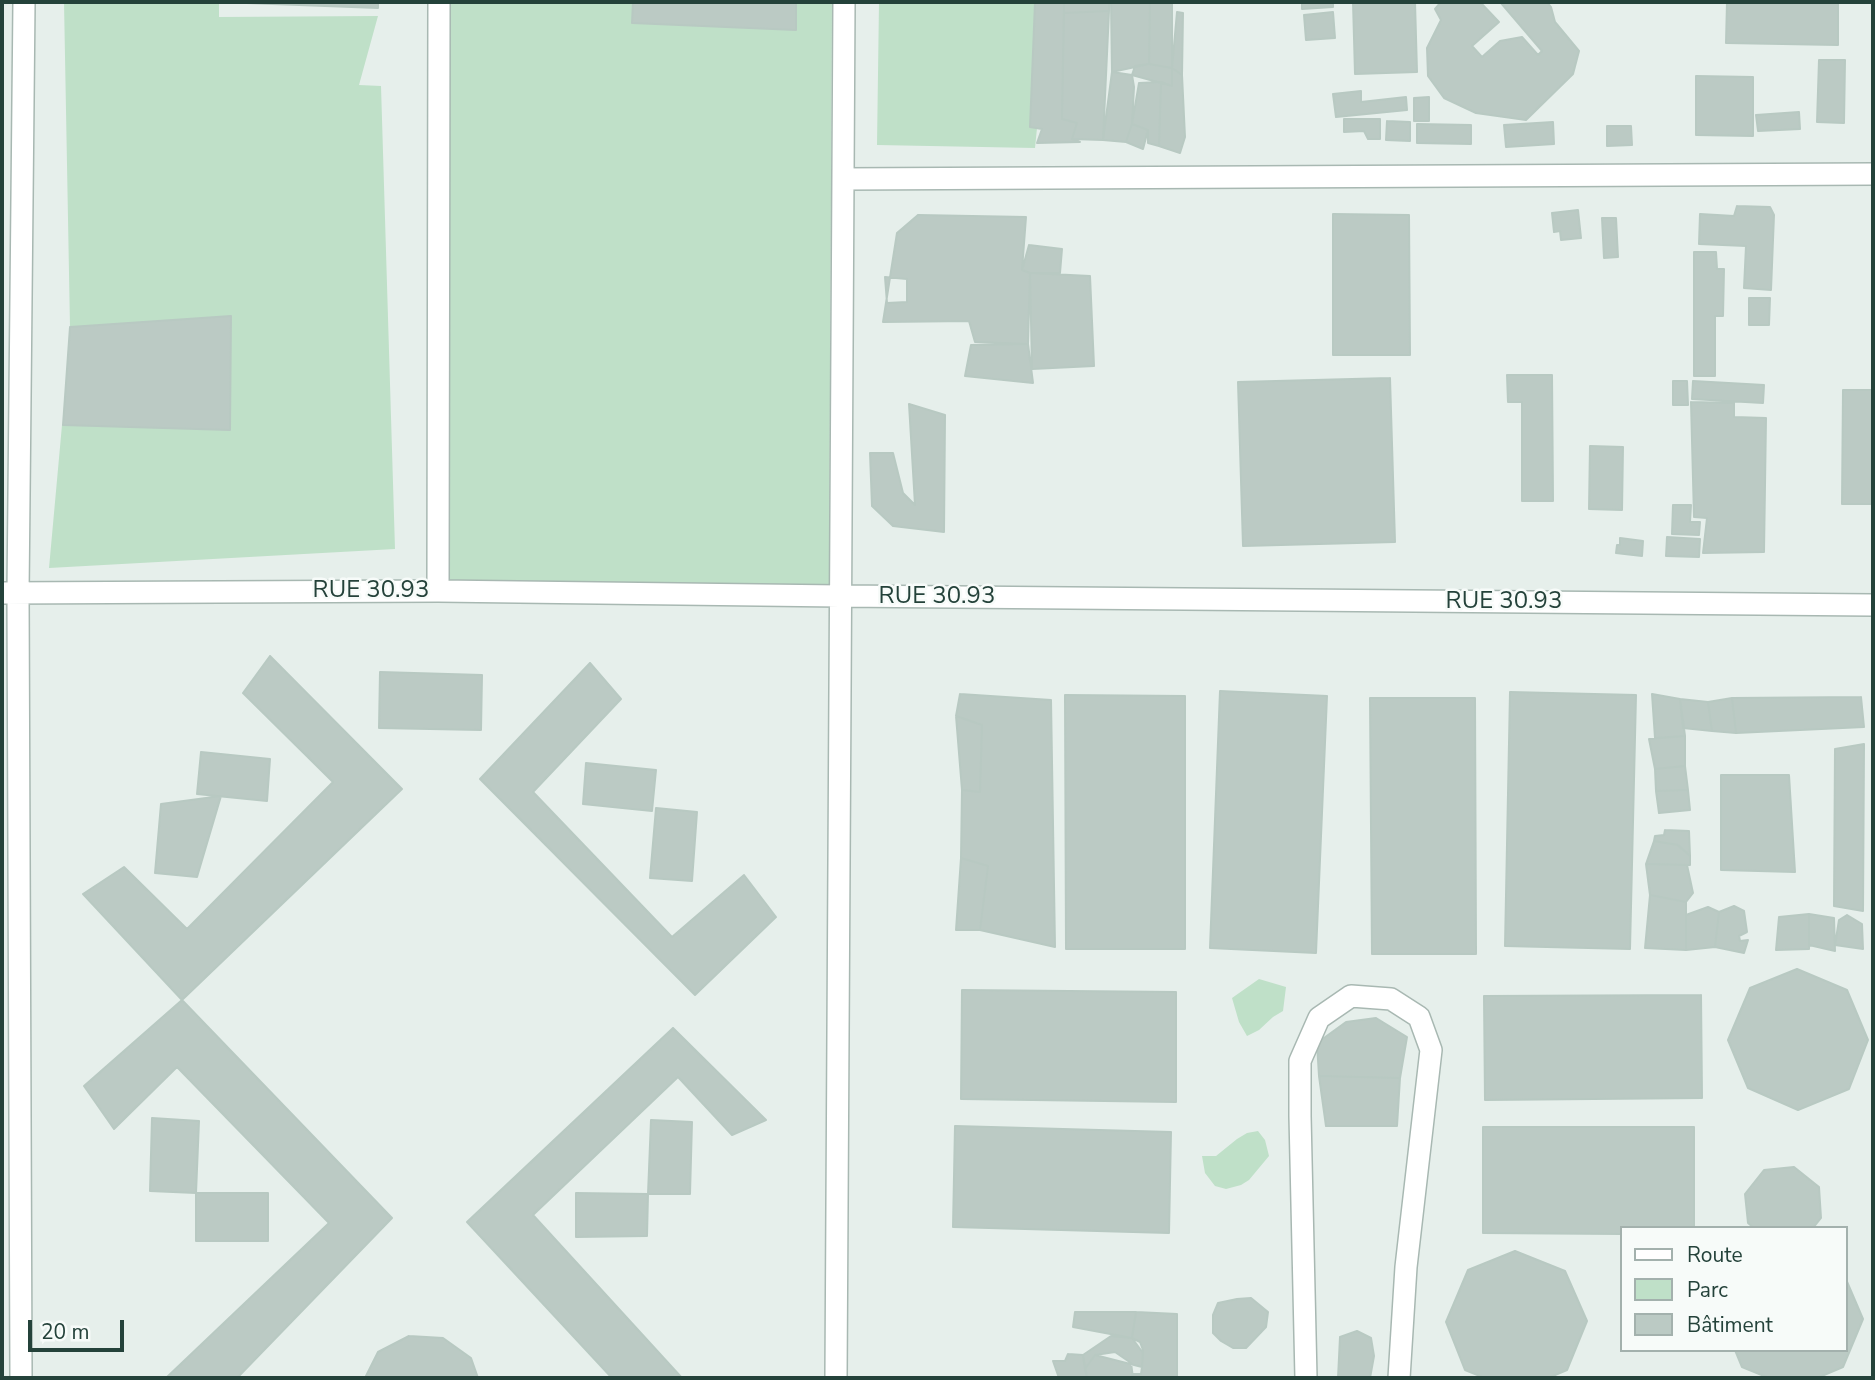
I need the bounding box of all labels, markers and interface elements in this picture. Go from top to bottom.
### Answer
street label: RUE 30.93 [313,577,429,605]
street label: RUE 30.93 [879,583,995,611]
street label: RUE 30.93 [1446,588,1562,616]
legend [1619,1226,1847,1352]
text: Route [1687,1241,1743,1269]
text: Parc [1687,1276,1728,1304]
scale bar [32,1306,128,1350]
text: Bâtiment [1687,1311,1773,1339]
text: 20 m [41,1318,90,1346]

